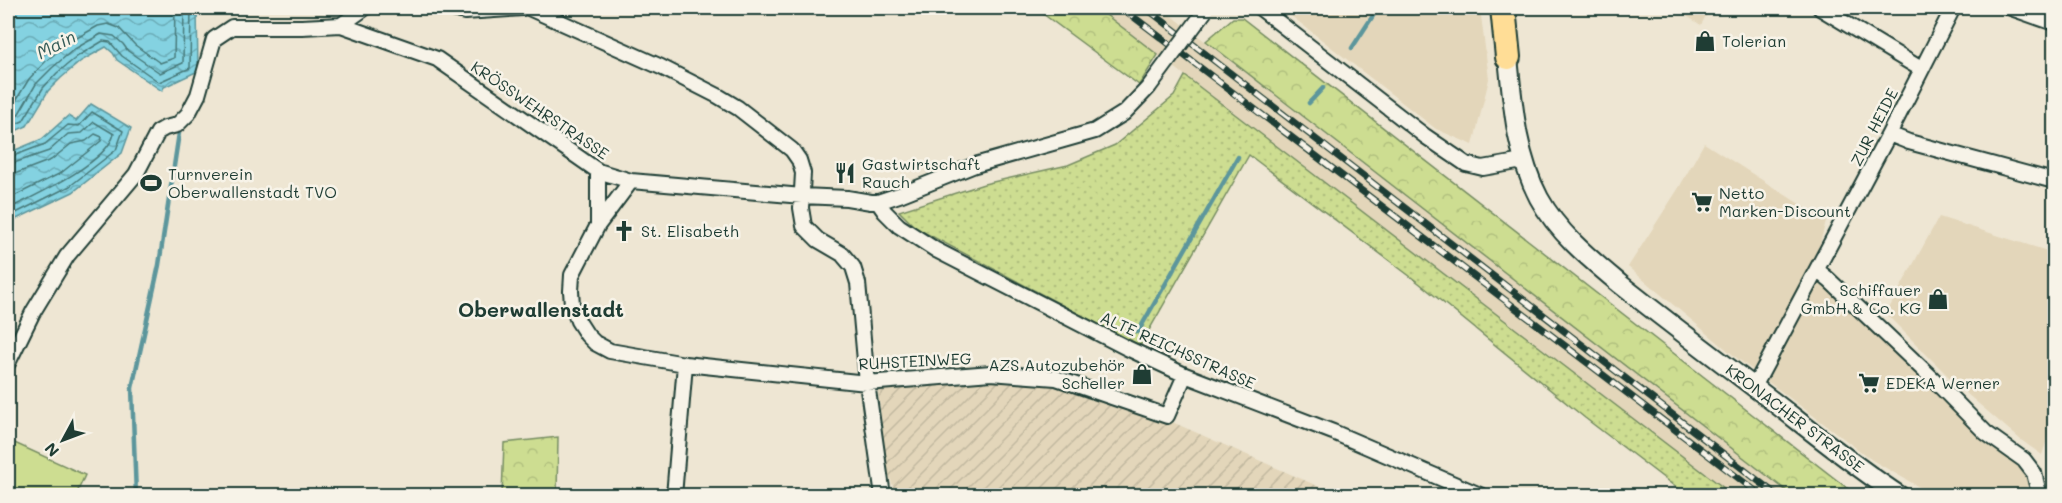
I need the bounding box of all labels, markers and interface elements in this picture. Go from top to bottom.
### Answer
water label: Main [32,24,79,64]
shop icon: Tolerian [1693,29,1717,53]
place label: Tolerian [1722,30,1786,51]
street label: KRÖSSWEHRSTRASSE [467,56,613,164]
street label: ZUR HEIDE [1845,84,1902,169]
place label: Gastwirtschaft Rauch [862,153,980,192]
restaurant icon: Gastwirtschaft Rauch [833,161,857,185]
place label: Turnverein Oberwallenstadt TVO [168,163,337,202]
sports icon: Turnverein Oberwallenstadt TVO [139,171,163,195]
place label: Netto Marken-Discount [1719,182,1851,221]
supermarket icon: Netto Marken-Discount [1690,190,1714,214]
church icon: St. Elisabeth [612,219,636,243]
place label: St. Elisabeth [641,220,739,241]
place label: Schiffauer GmbH & Co. KG [1801,279,1921,318]
shop icon: Schiffauer GmbH & Co. KG [1926,287,1950,311]
district label: Oberwallenstadt [458,296,624,322]
street label: ALTE REICHSSTRASSE [1097,306,1259,393]
street label: RUHSTEINWEG [858,347,972,374]
place label: AZS Autozubehör Scheller [988,354,1125,393]
street label: KRONACHER STRASSE [1722,359,1869,477]
shop icon: AZS Autozubehör Scheller [1130,362,1154,386]
supermarket icon: EDEKA Werner [1857,371,1881,395]
place label: EDEKA Werner [1886,372,2000,393]
north arrow [33,410,93,470]
text: N [39,439,63,462]

